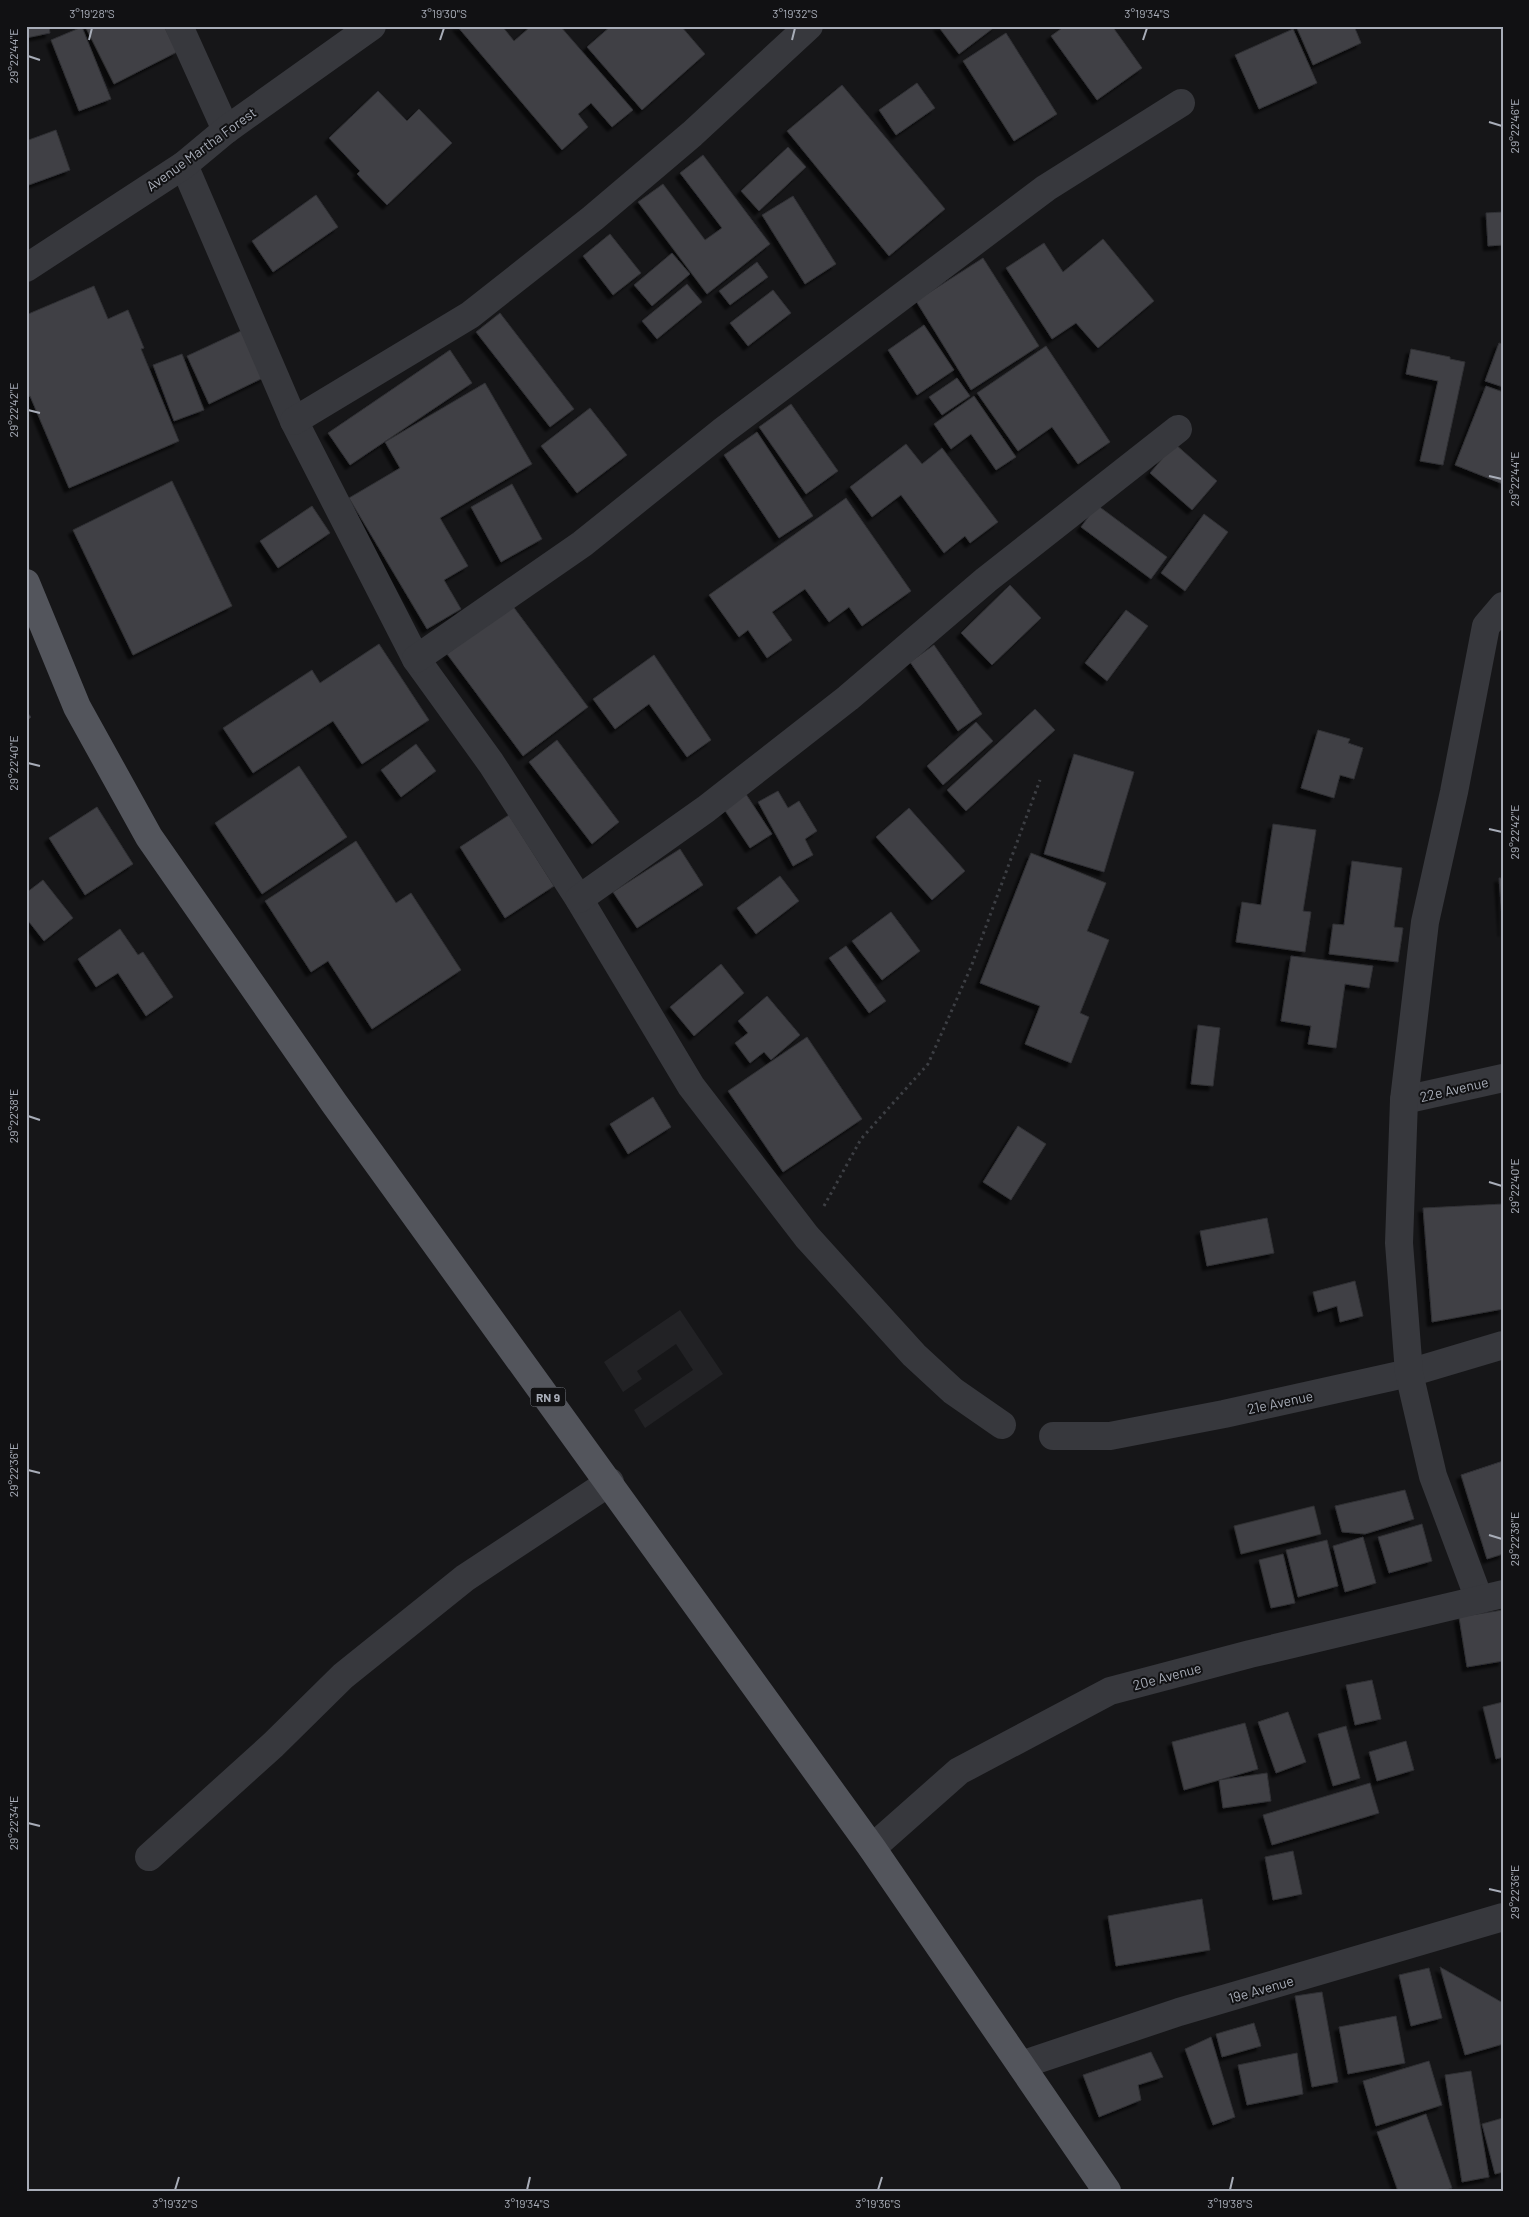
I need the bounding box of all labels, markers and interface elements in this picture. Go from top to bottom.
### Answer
text: 3°19'28"S [69,6,115,20]
text: 3°19'30"S [421,6,467,20]
text: 3°19'32"S [772,6,818,20]
text: 3°19'34"S [1124,6,1170,20]
text: 29°22'44"E [6,28,20,84]
text: 29°22'46"E [1507,99,1521,153]
street label: Avenue Martha Forest [143,103,259,195]
text: 29°22'42"E [6,382,20,438]
text: 29°22'44"E [1507,451,1521,507]
text: 29°22'40"E [6,735,20,791]
text: 29°22'42"E [1507,804,1521,860]
street label: 22e Avenue [1418,1073,1490,1105]
text: 29°22'38"E [6,1089,20,1143]
text: 29°22'40"E [1507,1158,1521,1214]
street label: 21e Avenue [1245,1387,1315,1417]
road number: RN 9 [530,1388,566,1406]
text: 29°22'36"E [6,1443,20,1497]
text: 29°22'38"E [1507,1512,1521,1566]
street label: 20e Avenue [1131,1659,1203,1693]
text: 29°22'34"E [6,1796,20,1850]
text: 29°22'36"E [1507,1865,1521,1919]
street label: 19e Avenue [1226,1972,1296,2006]
text: 3°19'32"S [152,2196,198,2210]
text: 3°19'34"S [504,2196,550,2210]
text: 3°19'36"S [855,2196,901,2210]
text: 3°19'38"S [1207,2196,1253,2210]

